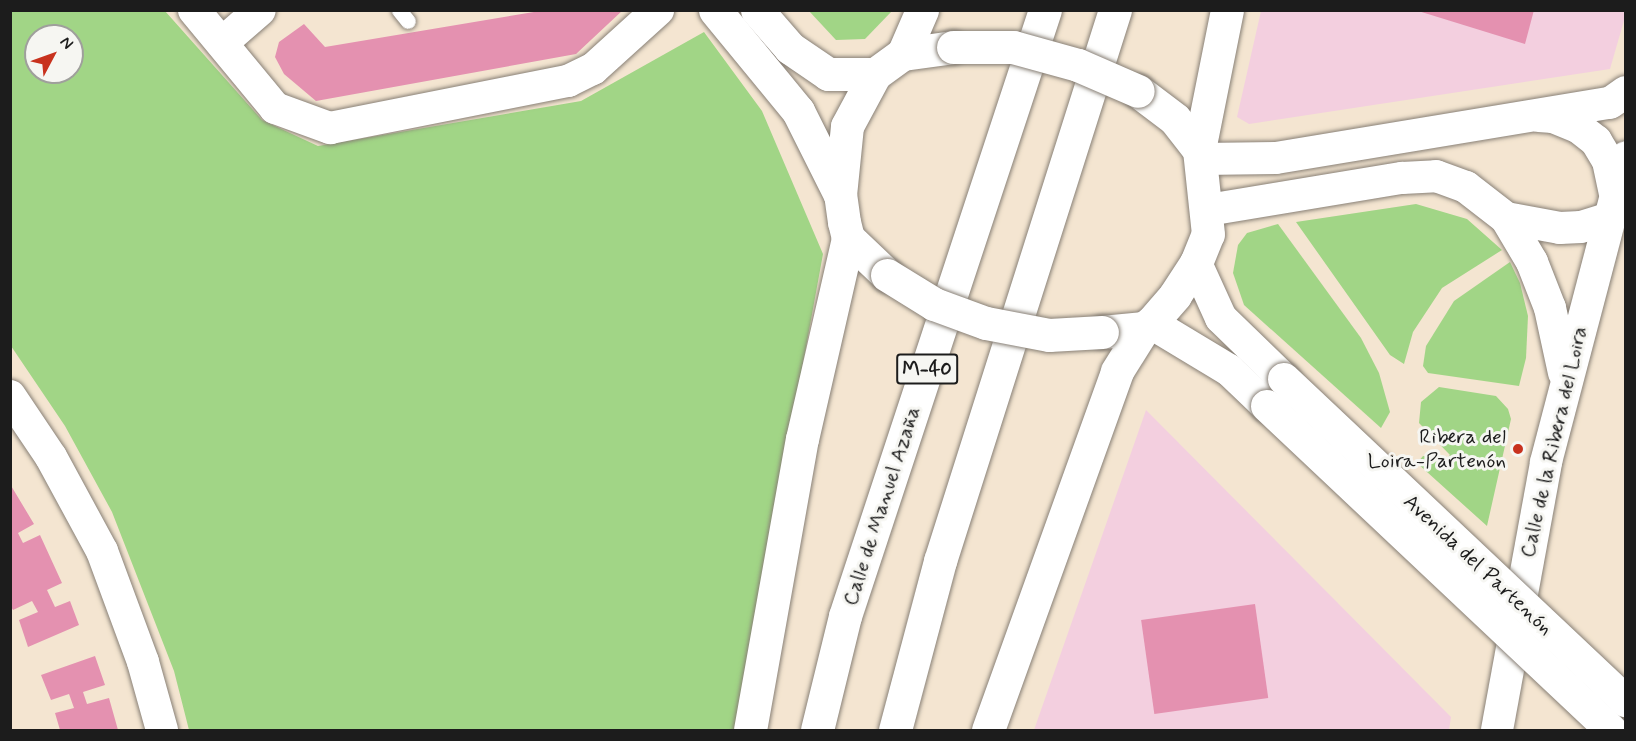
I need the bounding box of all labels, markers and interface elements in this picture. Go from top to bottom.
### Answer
north arrow [24,24,84,84]
text: N [55,32,78,54]
street label: Calle de la Ribera del Loira [1515,323,1593,561]
road number: M-40 [896,352,958,386]
street label: Calle de Manuel Azaña [839,407,925,605]
place label: Ribera del Loira-Partenón [1368,424,1506,474]
marker: Ribera del Loira-Partenón [1511,442,1525,456]
street label: Avenida del Partenón [1401,492,1555,638]

